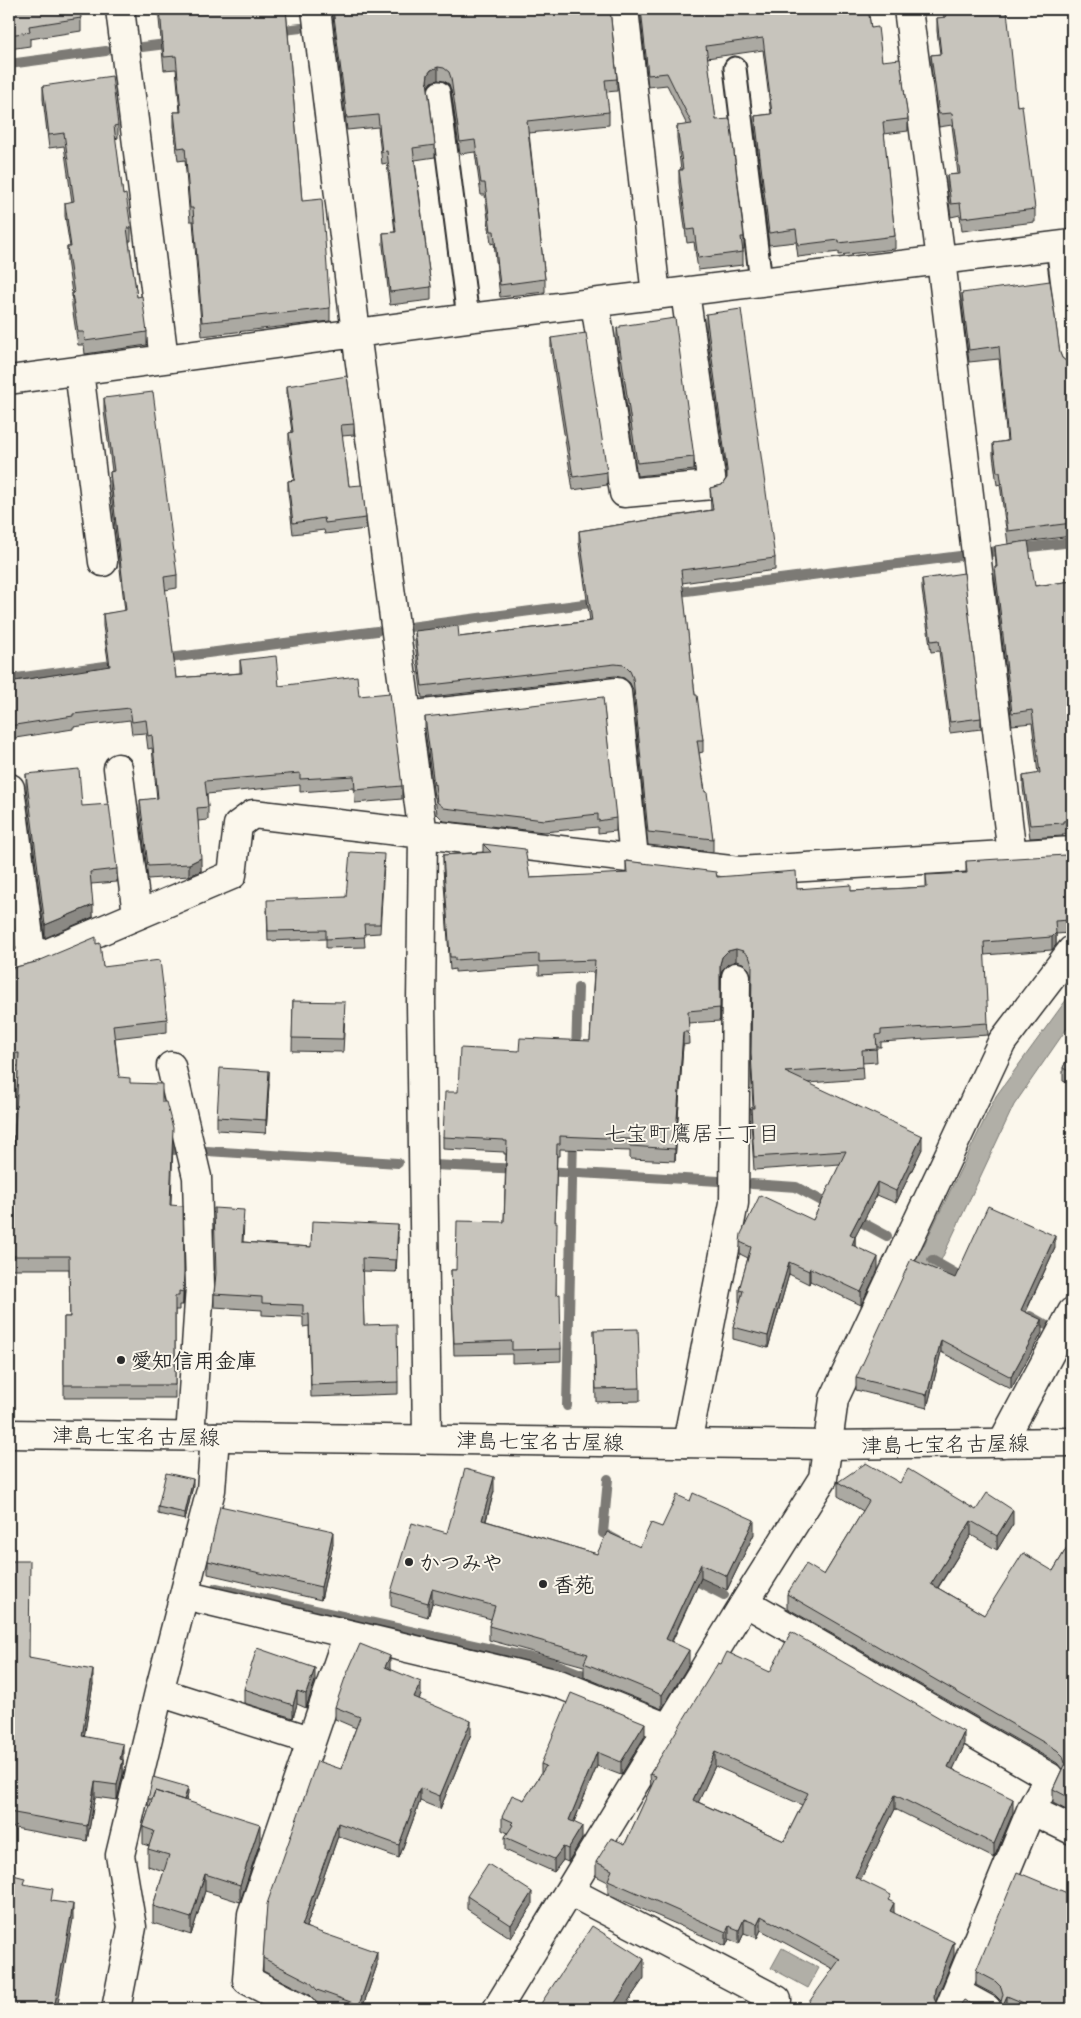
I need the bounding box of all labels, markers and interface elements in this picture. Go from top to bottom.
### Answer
district label: 七宝町鷹居二丁目 [604,1120,780,1147]
place label: 愛知信用金庫 [131,1348,257,1373]
marker: 愛知信用金庫 [115,1354,127,1366]
street label: 津島七宝名古屋線 [52,1422,220,1450]
street label: 津島七宝名古屋線 [456,1427,624,1455]
street label: 津島七宝名古屋線 [861,1430,1029,1458]
place label: かつみや [419,1550,503,1575]
marker: かつみや [403,1556,415,1568]
place label: 香苑 [553,1572,595,1597]
marker: 香苑 [537,1578,549,1590]

